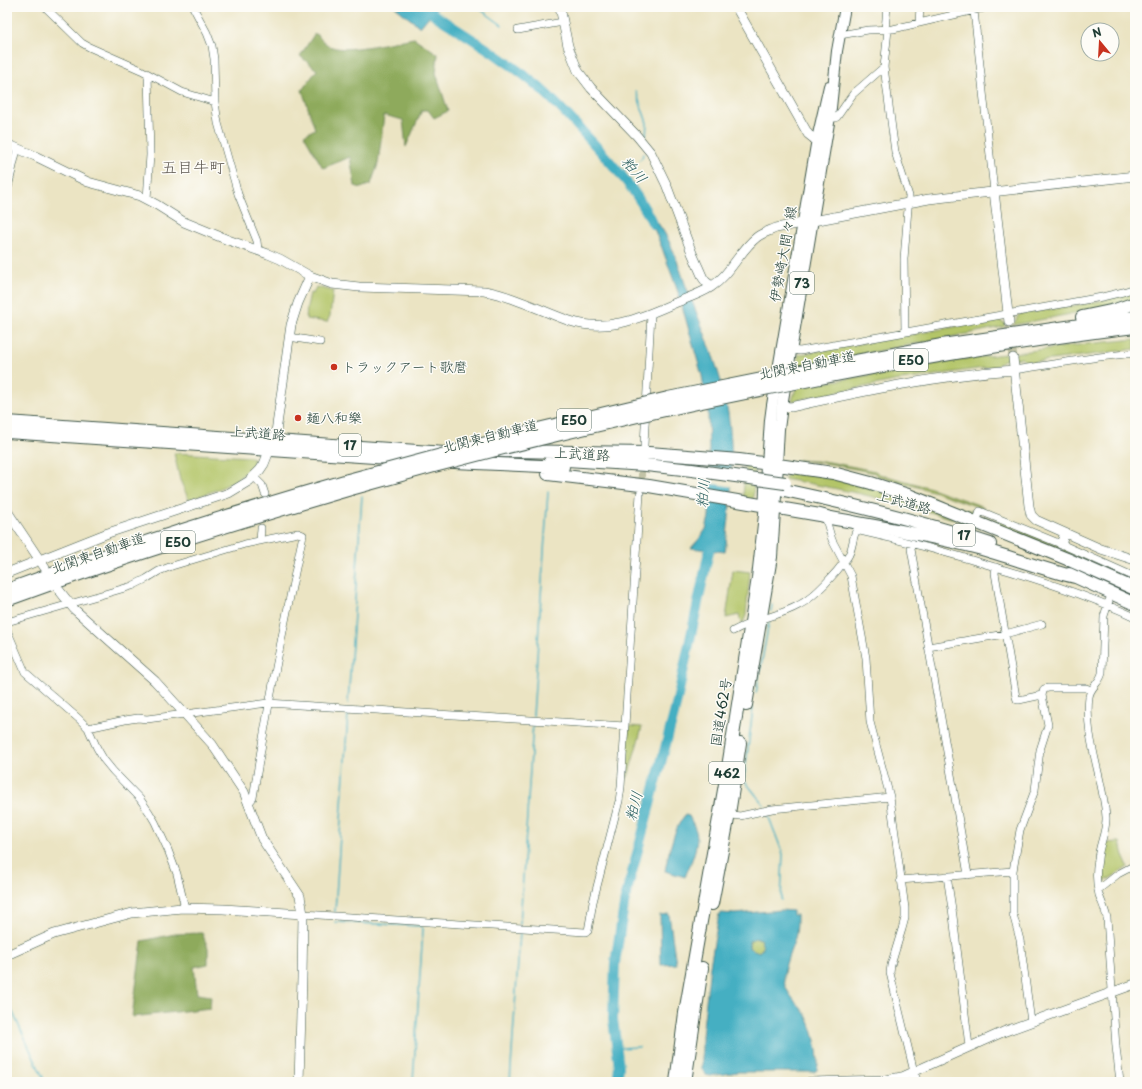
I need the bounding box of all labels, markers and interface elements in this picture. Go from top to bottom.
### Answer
north arrow [1080,22,1120,62]
text: N [1090,22,1104,41]
water label: 粕川 [617,150,654,188]
district label: 五目牛町 [161,154,225,178]
street label: 伊勢崎大間々線 [764,204,801,304]
road number: 73 [790,272,814,294]
street label: 北関東自動車道 [757,345,857,384]
road number: E50 [894,349,928,371]
place label: トラックアート歌麿 [342,356,467,377]
marker: トラックアート歌麿 [329,362,339,372]
place label: 麺八和樂 [306,407,362,428]
road number: E50 [557,409,591,431]
marker: 麺八和樂 [293,413,303,423]
street label: 北関東自動車道 [440,413,540,458]
street label: 上武道路 [229,420,287,445]
road number: 17 [339,434,361,456]
street label: 上武道路 [554,442,611,465]
water label: 粕川 [689,477,714,509]
street label: 上武道路 [874,484,934,519]
road number: 17 [953,524,975,546]
street label: 北関東自動車道 [48,527,148,578]
road number: E50 [161,531,195,553]
street label: 国道462号 [705,676,736,748]
road number: 462 [709,762,745,784]
water label: 粕川 [618,788,648,823]

